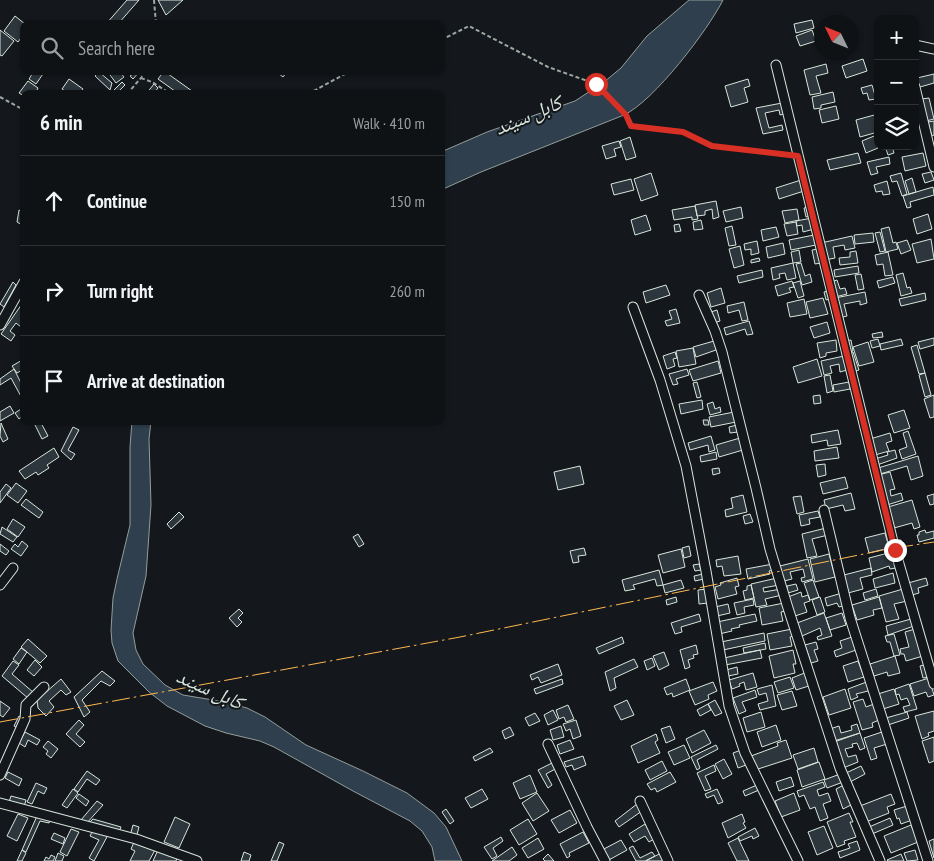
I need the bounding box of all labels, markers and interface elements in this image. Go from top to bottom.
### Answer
north arrow [814,15,859,60]
map controls [874,15,919,150]
button: + [874,15,919,60]
search box [20,20,445,75]
icon: search [38,34,66,62]
text: Search here [78,36,155,60]
button: − [874,60,919,105]
route start [585,73,608,96]
water label: کابل سيند [490,88,569,141]
button: layers [874,105,919,150]
text: 6 min [40,109,82,136]
text: Walk · 410 m [353,113,425,133]
icon: ahead [40,187,68,215]
text: Continue [87,189,147,213]
text: 150 m [390,191,425,211]
icon: right [40,277,68,305]
text: Turn right [87,279,153,303]
text: 260 m [390,281,425,301]
icon: arrive [40,367,68,395]
text: Arrive at destination [87,369,225,393]
route end [884,539,907,562]
water label: کابل سيند [172,663,251,717]

